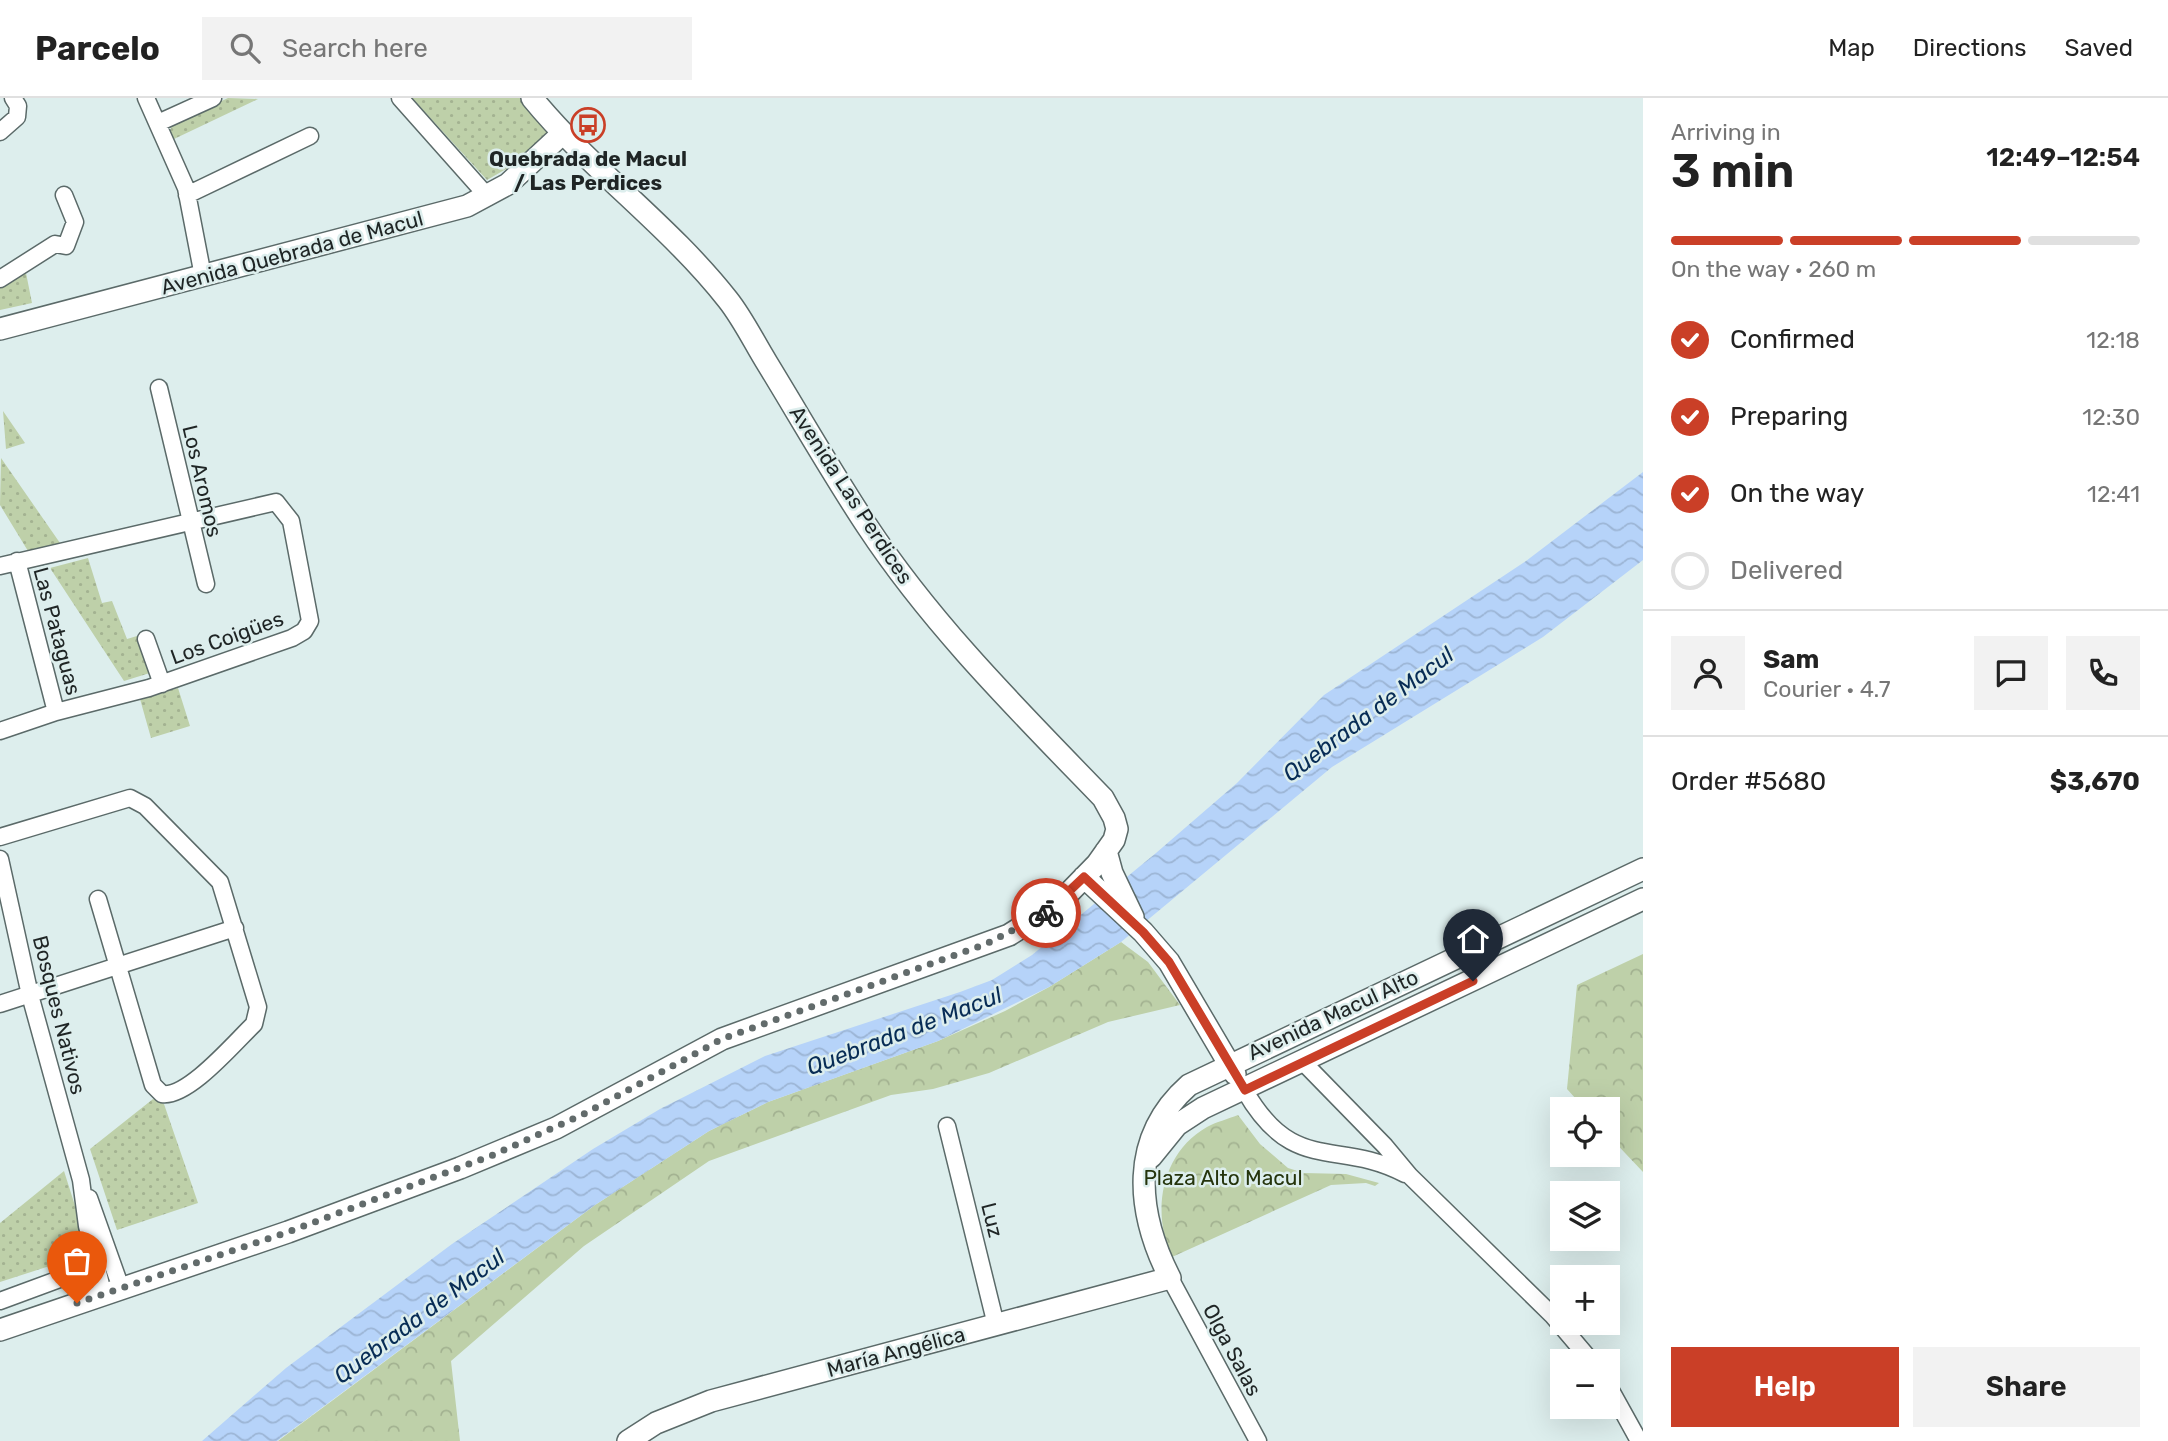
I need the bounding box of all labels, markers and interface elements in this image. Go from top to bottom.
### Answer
search box [202,17,692,80]
text: Parcelo [35,29,160,68]
icon: search [226,29,264,67]
text: Search here [282,33,428,64]
text: Map [1828,34,1875,62]
text: Directions [1913,34,2026,62]
text: Saved [2064,34,2133,62]
bus stop icon: Quebrada de Macul / Las Perdices [569,106,607,144]
text: Arriving in [1671,118,1781,146]
text: 12:49–12:54 [1986,142,2140,173]
text: 3 min [1671,144,1794,199]
place label: Quebrada de Macul / Las Perdices [489,146,687,195]
street label: Avenida Quebrada de Macul [158,205,426,300]
text: On the way · 260 m [1671,255,1876,283]
icon: check [1671,321,1709,359]
text: Confirmed [1730,324,1855,355]
text: 12:18 [2086,326,2140,354]
icon: check [1671,398,1709,436]
street label: Avenida Las Perdices [785,401,918,588]
text: Preparing [1730,401,1848,432]
text: 12:30 [2082,403,2140,431]
street label: Los Aromos [177,422,228,539]
icon: check [1671,475,1709,513]
text: On the way [1730,478,1864,509]
text: 12:41 [2087,480,2140,508]
text: Delivered [1730,555,1843,586]
street label: Las Pataguas [28,564,87,698]
street label: Los Coigües [167,606,287,670]
button: person [1671,636,1745,710]
button: chat [1974,636,2048,710]
button: phone [2066,636,2140,710]
water label: Quebrada de Macul [1277,640,1460,788]
text: Sam [1763,644,1819,675]
text: Courier · 4.7 [1763,675,1890,703]
text: Order #5680 [1671,766,1826,797]
text: $3,670 [2050,766,2140,797]
courier [1011,878,1081,948]
icon: bike [1027,894,1065,932]
pin [1443,909,1503,981]
icon: home [1454,920,1492,958]
street label: Bosques Nativos [28,933,91,1097]
street label: Avenida Macul Alto [1244,964,1422,1065]
water label: Quebrada de Macul [802,981,1006,1081]
map controls [1550,1097,1620,1419]
button: locate [1550,1097,1620,1167]
park label: Plaza Alto Macul [1143,1165,1303,1190]
button: layers [1550,1181,1620,1251]
street label: Luz [976,1200,1009,1240]
pin [47,1231,107,1303]
icon: bag [58,1242,96,1280]
water label: Quebrada de Macul [328,1242,511,1390]
button: + [1550,1265,1620,1335]
street label: Olga Salas [1198,1299,1267,1400]
street label: María Angélica [824,1321,968,1382]
button: Help [1671,1347,1899,1427]
button: Share [1913,1347,2140,1427]
button: − [1550,1349,1620,1419]

